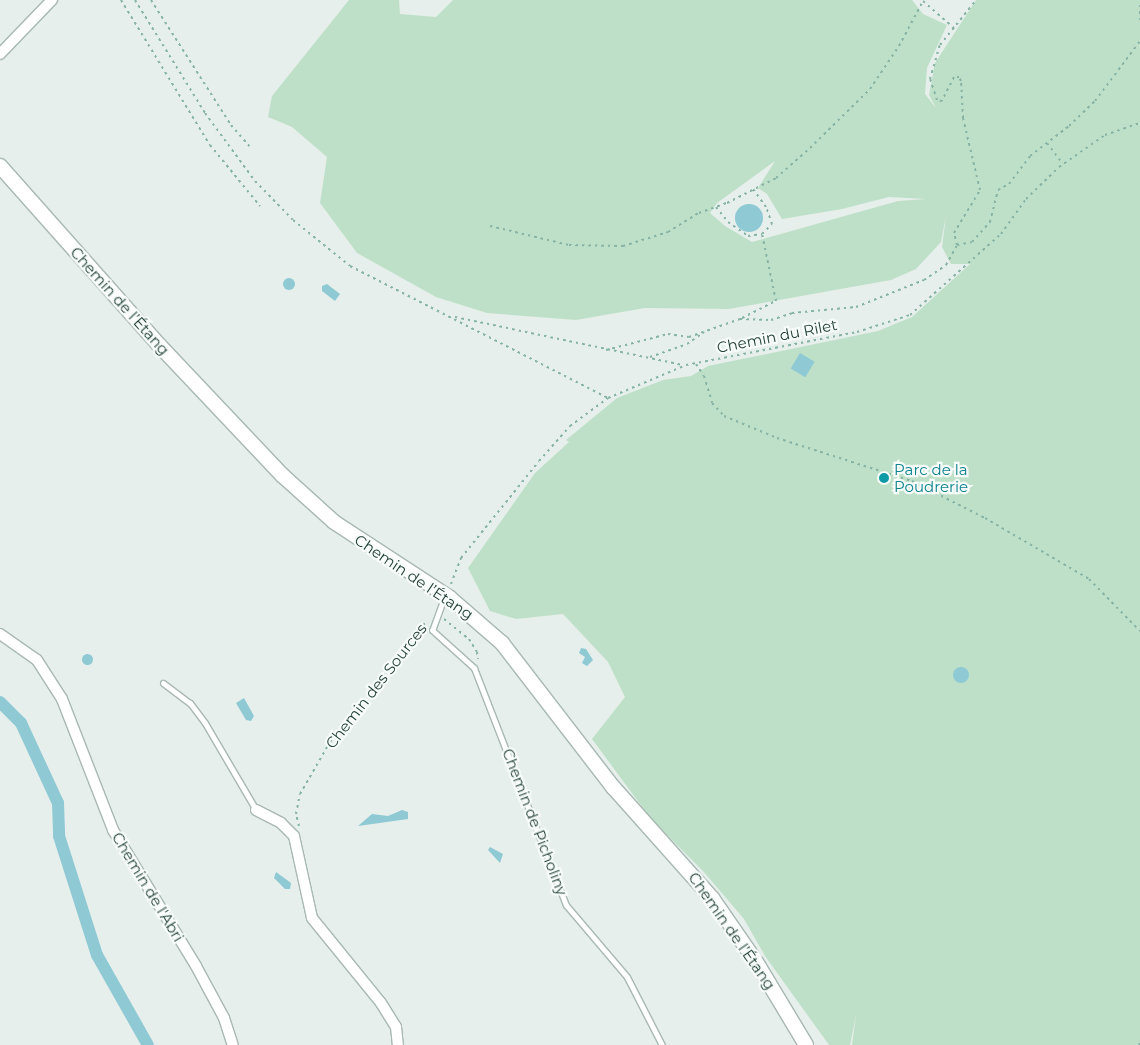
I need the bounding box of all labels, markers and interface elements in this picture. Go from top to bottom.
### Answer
street label: Chemin de l’Étang [67,243,173,359]
street label: Chemin du Rilet [715,316,839,356]
place label: Parc de la Poudrerie [894,460,968,495]
marker: Parc de la Poudrerie [878,472,890,484]
street label: Chemin de l’Étang [351,531,477,623]
street label: Chemin des Sources [322,620,430,752]
street label: Chemin de Picholiny [499,746,571,898]
street label: Chemin de l'Abri [108,829,188,945]
street label: Chemin de l’Étang [685,869,779,993]

